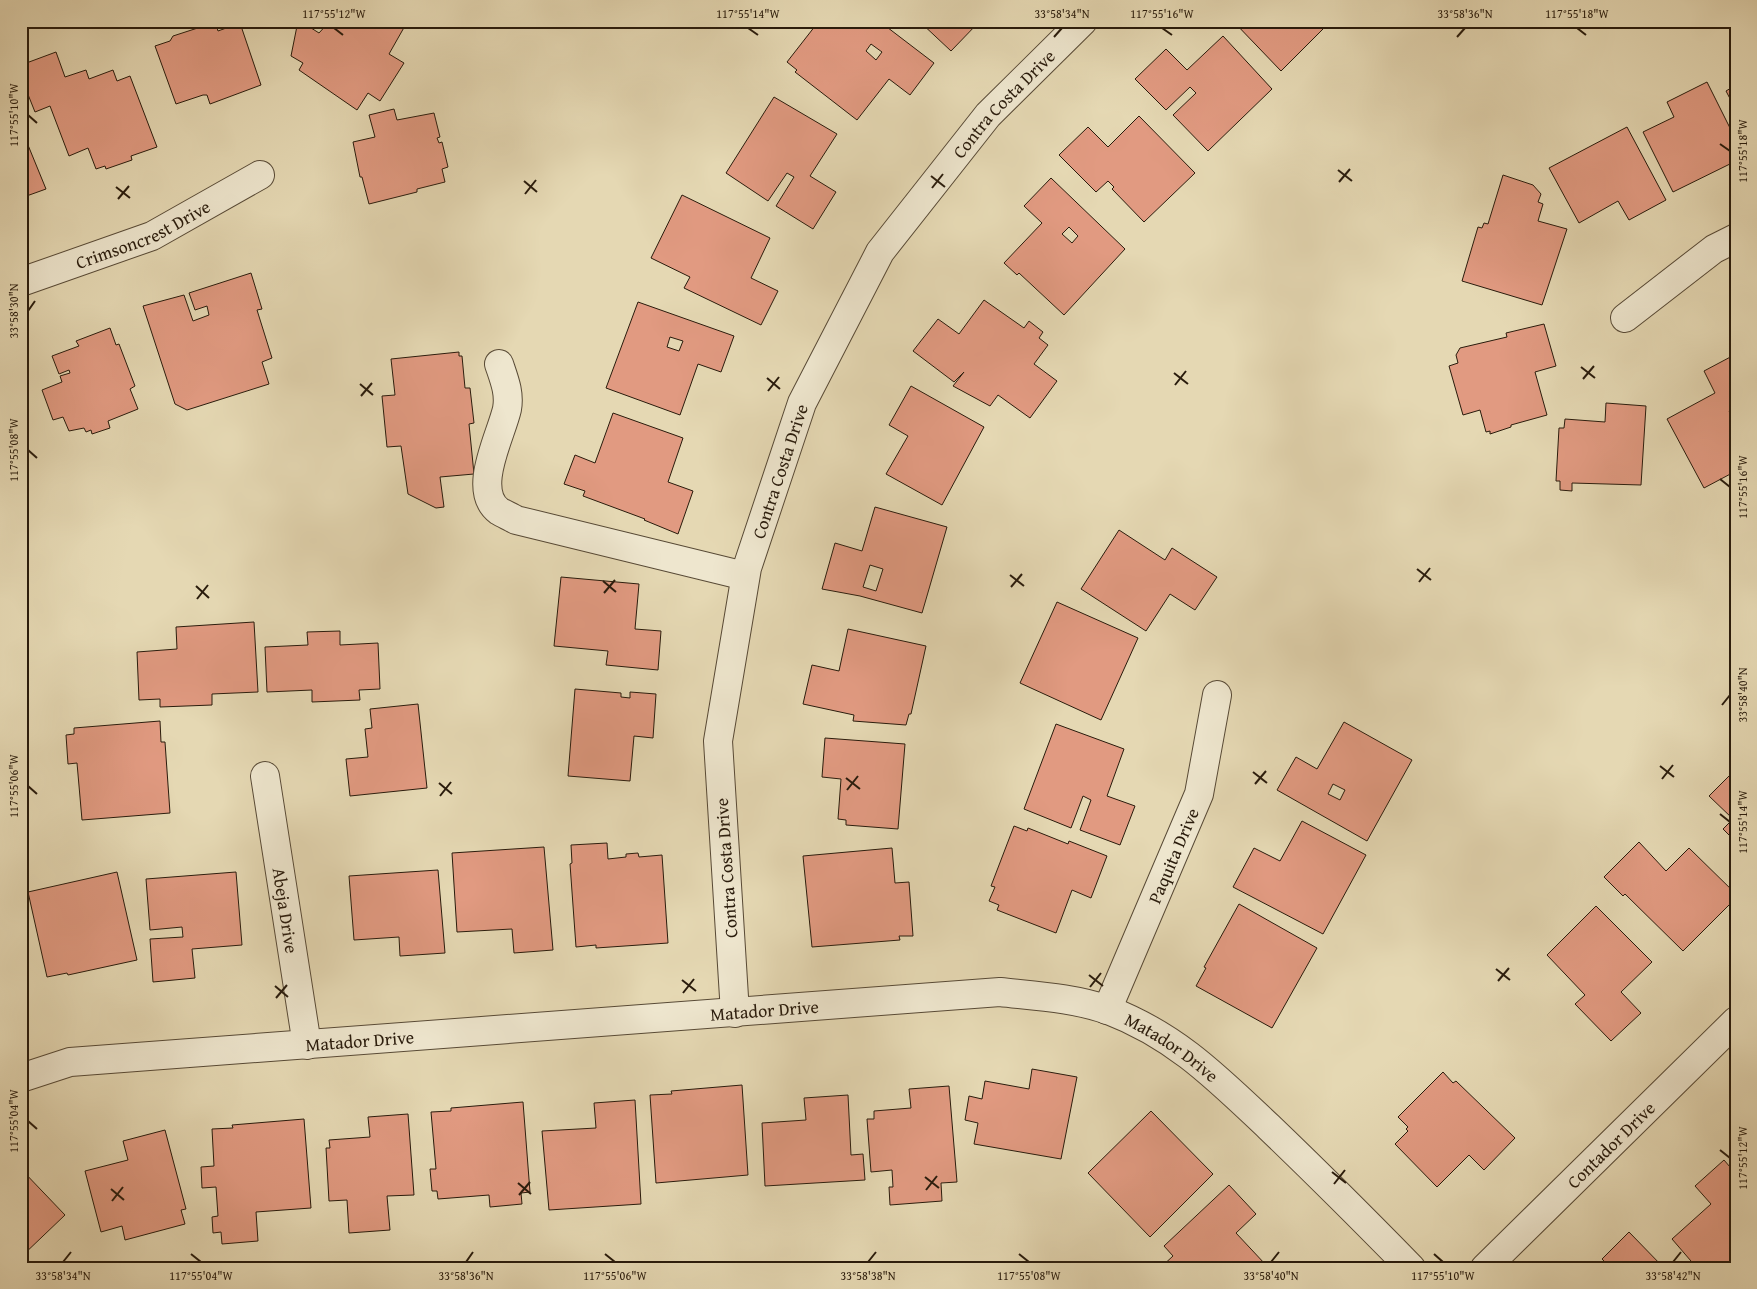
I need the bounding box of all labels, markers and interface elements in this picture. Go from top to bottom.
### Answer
text: 117°55'12"W [302,5,366,22]
text: 117°55'14"W [716,5,780,22]
text: 33°58'34"N [1034,5,1090,22]
text: 117°55'16"W [1130,5,1194,22]
text: 33°58'36"N [1437,5,1493,22]
text: 117°55'18"W [1545,5,1609,22]
street label: Contra Costa Drive [945,43,1061,164]
text: 117°55'10"W [5,83,22,147]
text: 117°55'18"W [1734,119,1751,183]
street label: Crimsoncrest Drive [72,192,215,275]
text: 33°58'30"N [5,283,22,339]
street label: Contra Costa Drive [744,400,814,542]
text: 117°55'08"W [5,418,22,482]
text: 117°55'16"W [1734,455,1751,519]
text: 33°58'40"N [1734,667,1751,723]
text: 117°55'06"W [5,754,22,818]
text: 117°55'14"W [1734,790,1751,854]
street label: Contra Costa Drive [708,797,744,939]
street label: Paquita Drive [1140,803,1205,908]
street label: Abeja Drive [266,866,306,955]
street label: Matador Drive [709,992,820,1027]
street label: Matador Drive [1120,1005,1225,1088]
street label: Matador Drive [304,1023,415,1058]
text: 117°55'04"W [5,1089,22,1153]
street label: Contador Drive [1560,1095,1661,1194]
text: 117°55'12"W [1734,1126,1751,1190]
text: 33°58'34"N [35,1267,91,1284]
text: 117°55'04"W [169,1267,233,1284]
text: 33°58'36"N [438,1267,494,1284]
text: 117°55'06"W [583,1267,647,1284]
text: 33°58'38"N [840,1267,896,1284]
text: 117°55'08"W [997,1267,1061,1284]
text: 33°58'40"N [1243,1267,1299,1284]
text: 117°55'10"W [1411,1267,1475,1284]
text: 33°58'42"N [1645,1267,1701,1284]

